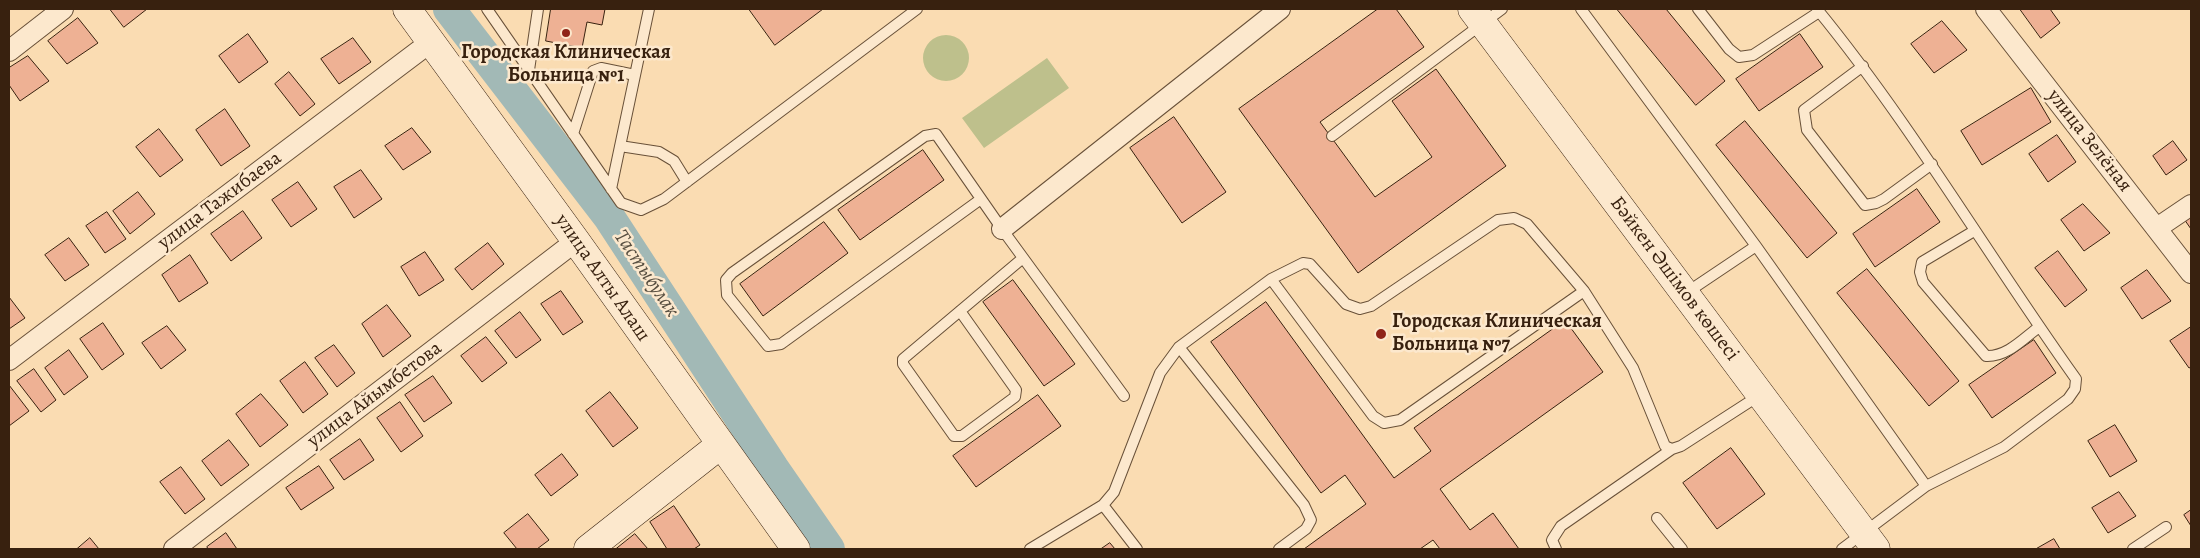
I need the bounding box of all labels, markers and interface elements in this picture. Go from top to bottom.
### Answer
marker: Городская Клиническая Больница №1 [560,27,572,39]
place label: Городская Клиническая Больница №1 [461,41,671,88]
street label: улица Зелёная [2041,85,2137,197]
street label: улица Тажибаева [153,147,287,255]
street label: Бәйкен Әшімов көшесі [1604,192,1744,366]
street label: улица Алты Алаш [549,210,655,346]
water label: Тастыбулак [608,226,684,322]
place label: Городская Клиническая Больница №7 [1392,310,1602,357]
marker: Городская Клиническая Больница №7 [1374,327,1388,341]
street label: улица Айымбетова [303,337,447,453]

